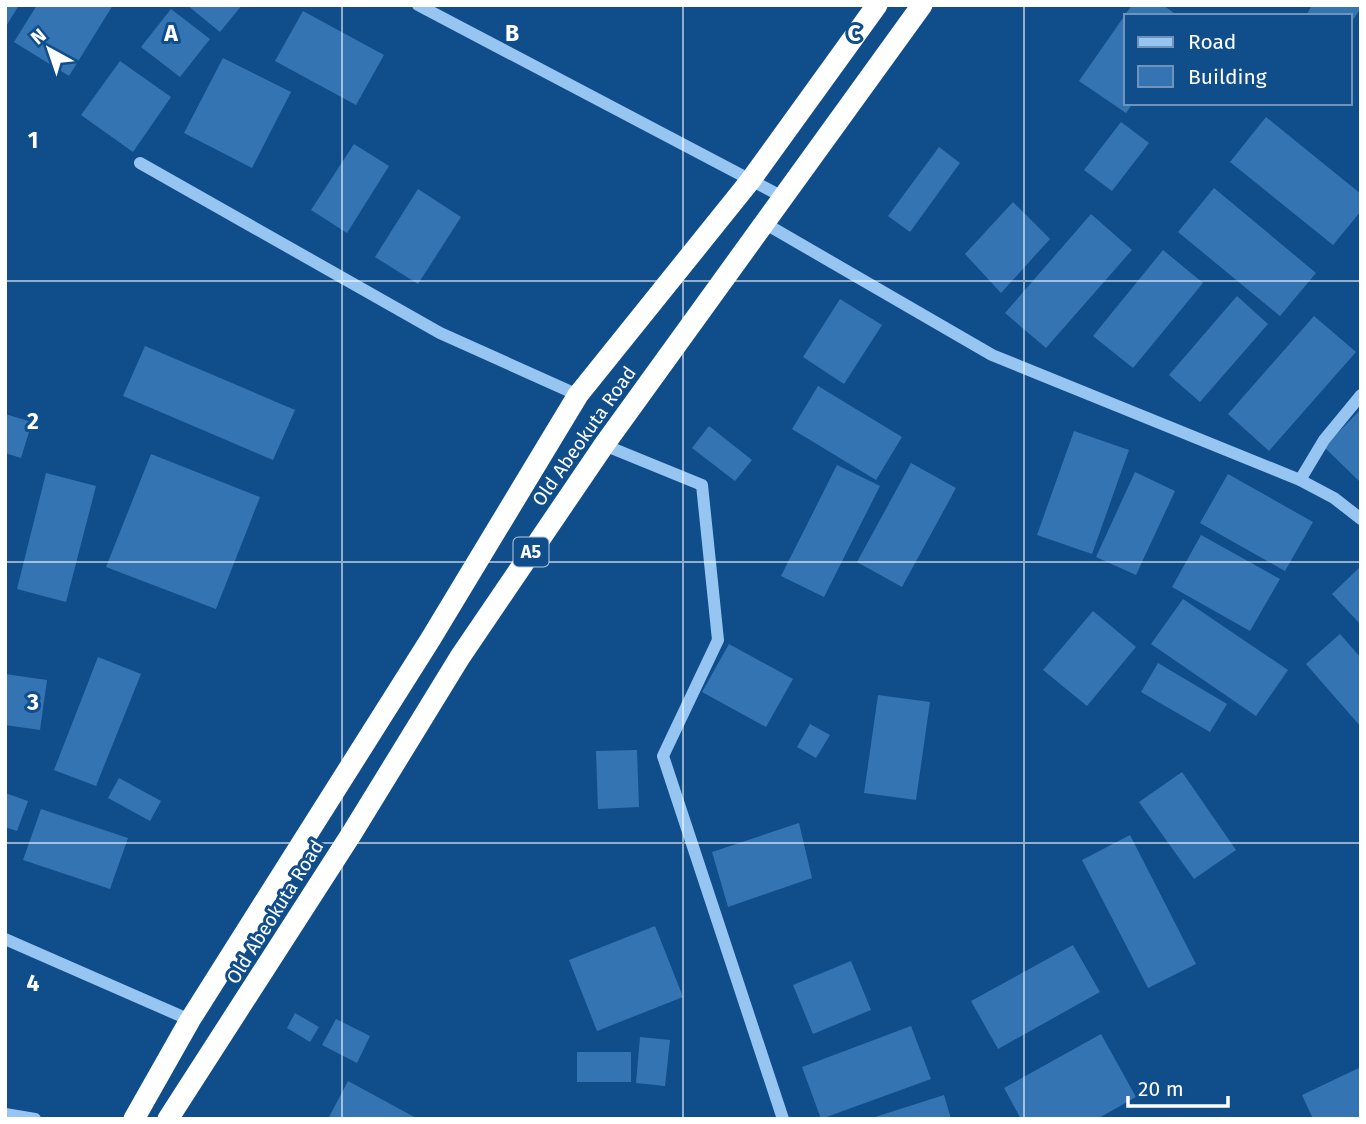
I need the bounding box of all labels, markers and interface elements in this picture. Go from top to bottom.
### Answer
north arrow [14,14,84,84]
legend [1124,14,1352,105]
text: A [163,19,178,47]
text: B [505,19,519,47]
text: C [847,19,861,47]
text: N [26,23,51,49]
text: Road [1188,29,1236,55]
text: Building [1188,64,1267,90]
text: 1 [28,126,38,154]
street label: Old Abeokuta Road [527,362,641,510]
text: 2 [27,407,39,435]
road number: A5 [514,538,548,566]
text: 3 [26,688,39,716]
street label: Old Abeokuta Road [221,836,329,988]
text: 4 [27,969,40,997]
scale bar [1128,1064,1228,1108]
text: 20 m [1138,1076,1184,1102]

